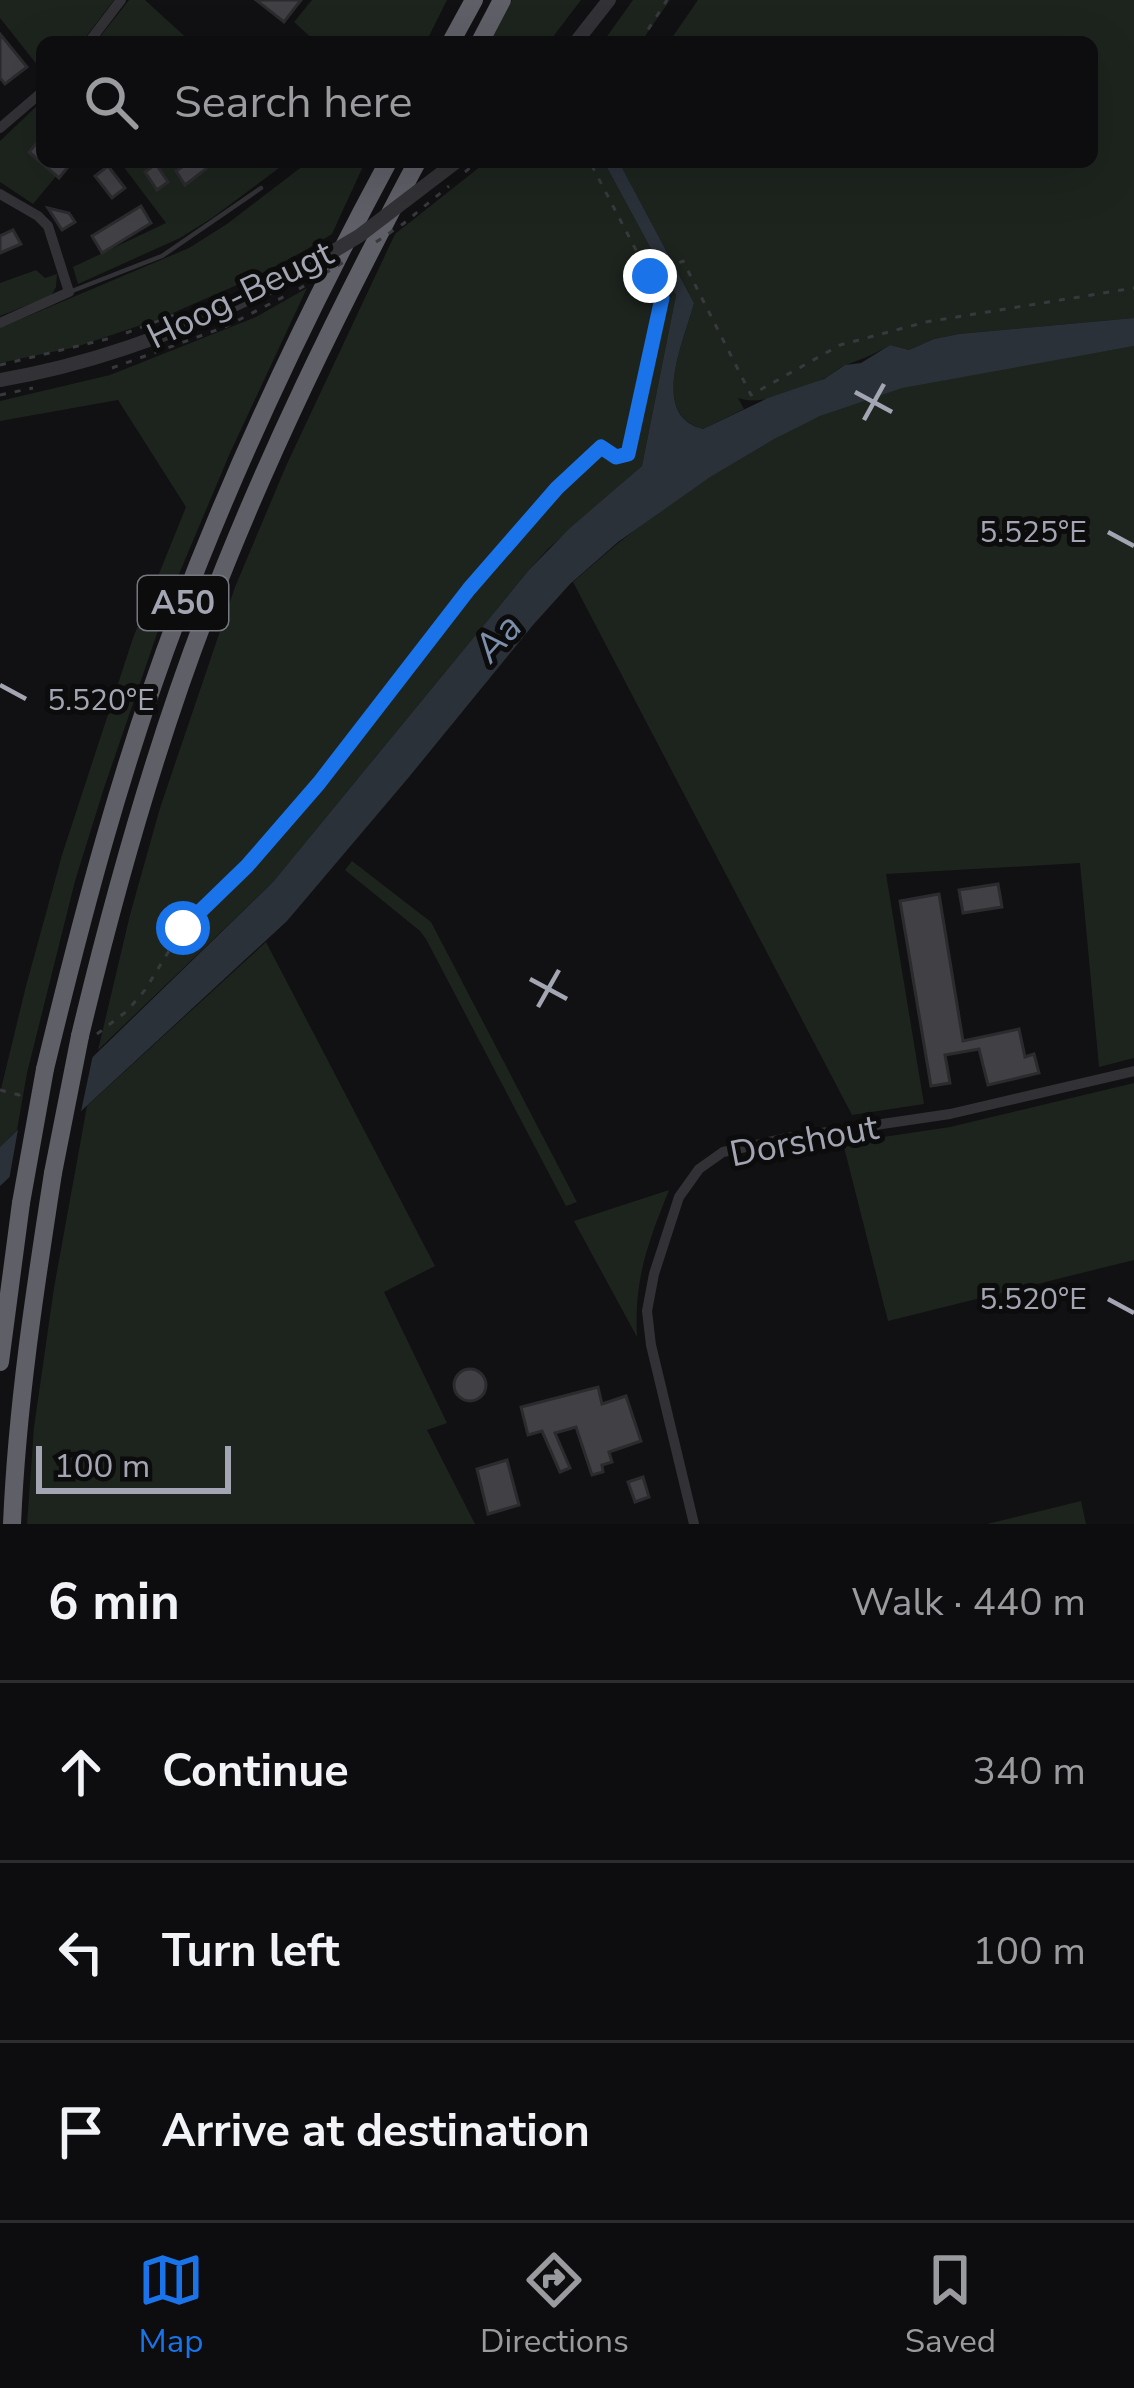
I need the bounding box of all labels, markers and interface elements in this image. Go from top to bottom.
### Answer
search box [36,36,1098,168]
icon: search [78,69,144,135]
text: Search here [174,72,413,133]
street label: Hoog-Beugt [139,229,342,361]
route end [623,249,677,303]
text: 5.525°E [979,512,1087,553]
road number: A50 [138,576,228,630]
water label: Aa [461,602,534,675]
text: 5.520°E [47,680,155,721]
route start [156,901,210,955]
street label: Dorshout [726,1103,883,1179]
text: 5.520°E [979,1279,1087,1320]
scale bar [36,1440,231,1493]
text: 100 m [54,1444,150,1489]
text: 6 min [48,1567,180,1637]
text: Walk · 440 m [851,1576,1086,1629]
icon: ahead [48,1739,114,1805]
text: Continue [162,1741,349,1802]
text: 340 m [972,1745,1086,1798]
icon: left [48,1919,114,1985]
text: Turn left [162,1921,340,1982]
text: 100 m [972,1925,1086,1978]
icon: arrive [48,2099,114,2165]
text: Arrive at destination [162,2101,590,2162]
tab: Map [138,2247,204,2364]
tab: Directions [480,2247,629,2364]
tab: Saved [905,2247,996,2364]

